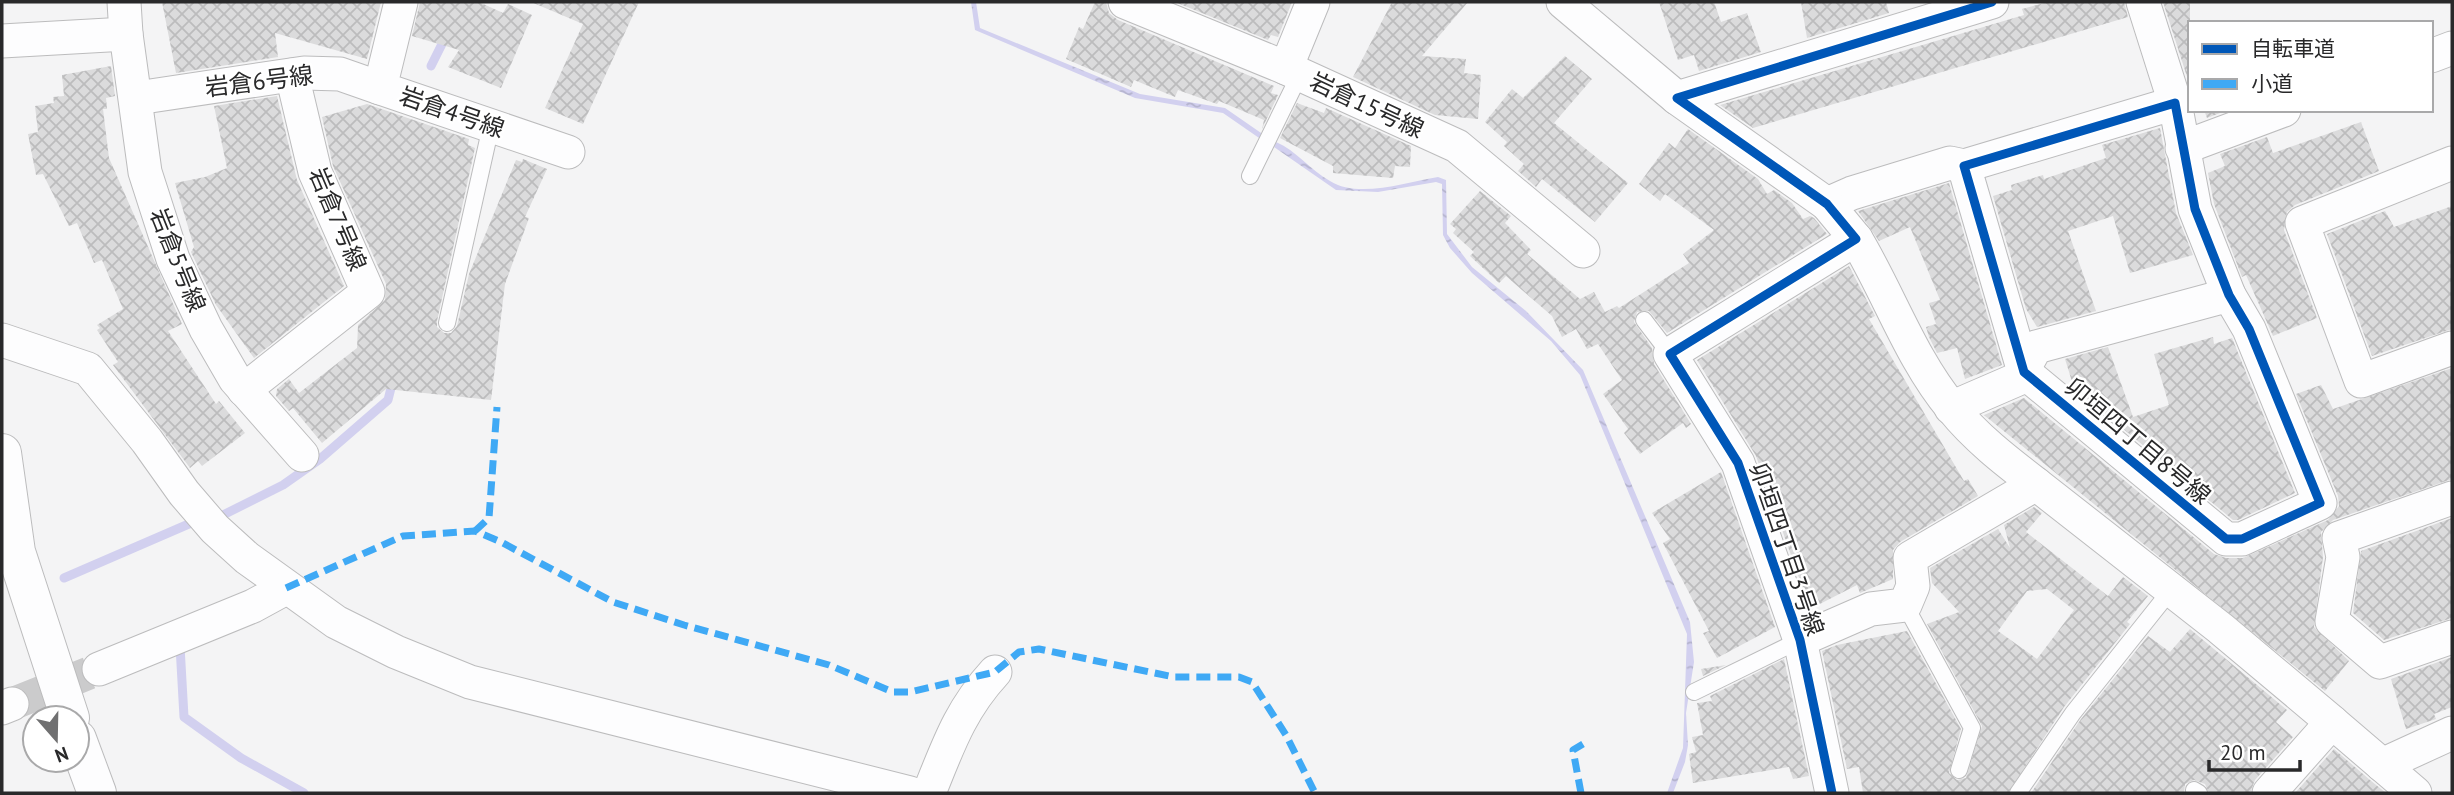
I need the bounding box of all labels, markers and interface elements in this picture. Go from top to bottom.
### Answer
legend [2188,21,2433,112]
text: 自転車道 [2251,35,2335,62]
street label: 岩倉6号線 [203,59,315,103]
street label: 岩倉15号線 [1305,65,1429,145]
text: 小道 [2251,70,2293,97]
street label: 岩倉4号線 [395,80,509,144]
street label: 岩倉7号線 [302,163,374,275]
street label: 岩倉5号線 [143,204,213,316]
street label: 卯垣四丁目8号線 [2059,371,2217,511]
street label: 卯垣四丁目3号線 [1743,458,1831,640]
north arrow [21,704,91,774]
scale bar [2209,728,2300,772]
text: 20 m [2220,739,2266,766]
text: N [52,742,72,768]

